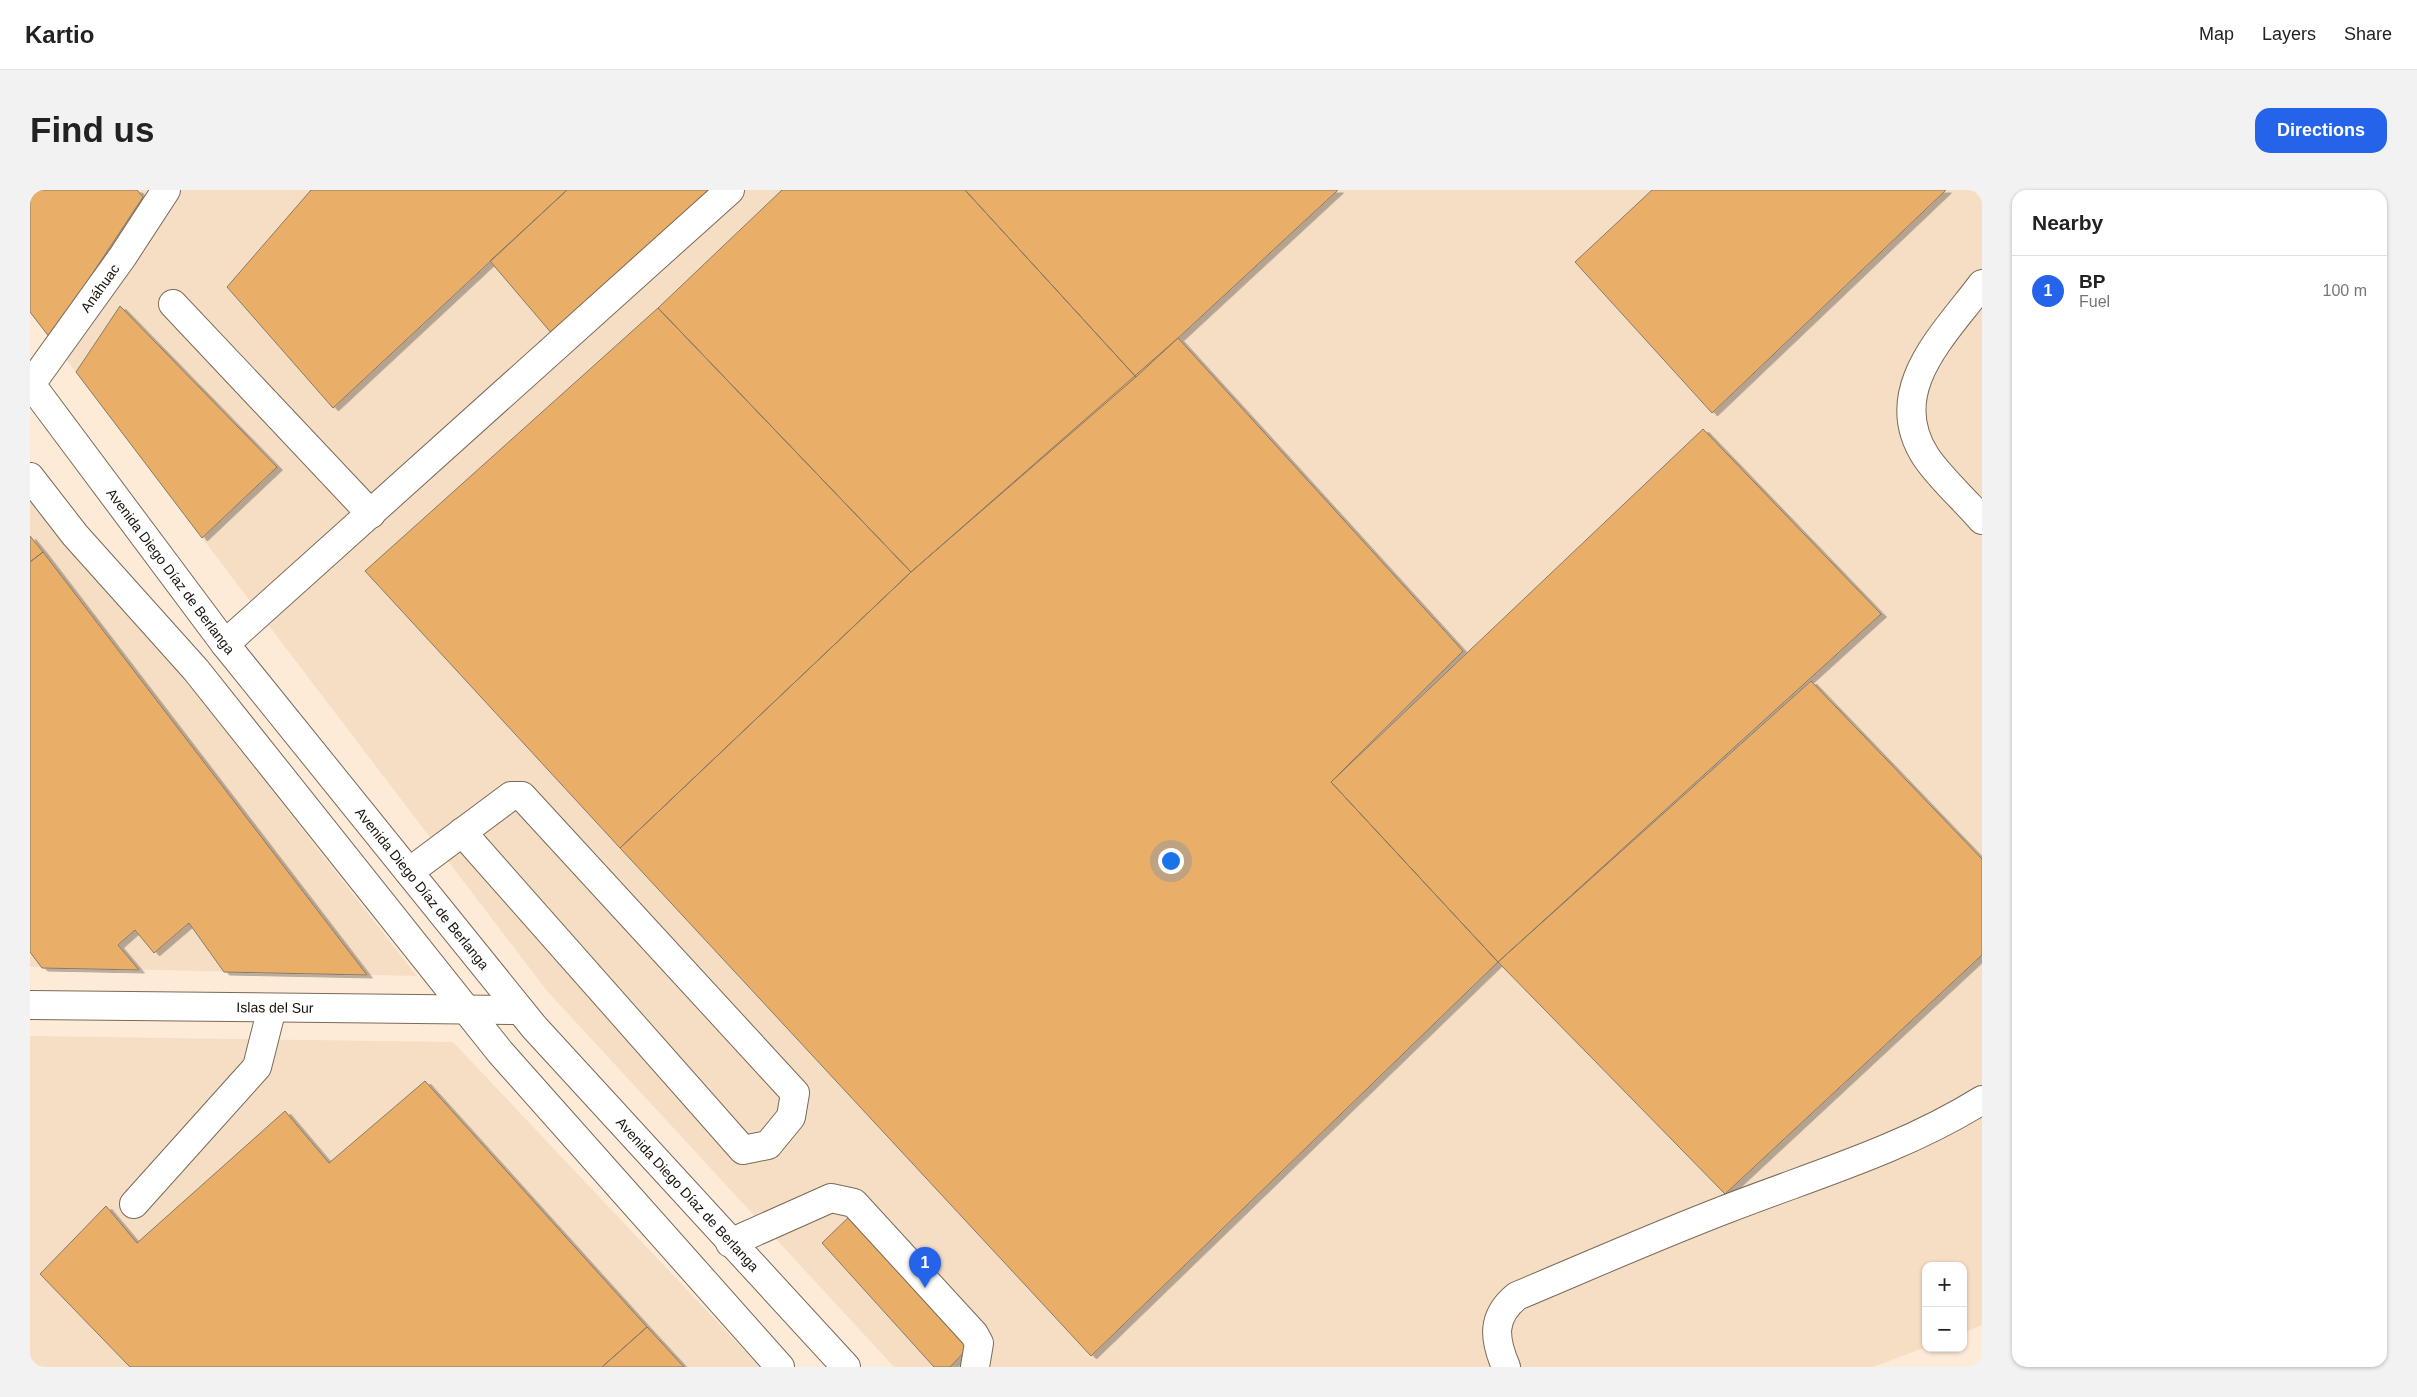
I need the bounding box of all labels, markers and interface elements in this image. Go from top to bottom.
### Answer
text: Kartio [25,21,94,48]
text: Map [2199,24,2234,44]
text: Layers [2262,24,2316,44]
text: Share [2344,24,2392,44]
button: Directions [2255,108,2387,153]
text: Find us [30,110,154,149]
text: Nearby [2032,211,2103,234]
street label: Anáhuac [77,261,123,315]
text: BP [2079,271,2105,292]
text: 1 [2044,282,2052,299]
text: 100 m [2323,282,2367,299]
text: Fuel [2079,293,2110,310]
street label: Avenida Diego Díaz de Berlanga [103,485,238,658]
street label: Avenida Diego Díaz de Berlanga [352,804,492,973]
your location [1158,848,1184,874]
street label: Islas del Sur [236,999,314,1016]
street label: Avenida Diego Díaz de Berlanga [613,1114,762,1275]
pin: 1 [909,1247,941,1288]
map controls [1922,1262,1967,1352]
button: + [1922,1262,1967,1307]
button: − [1922,1307,1967,1352]

